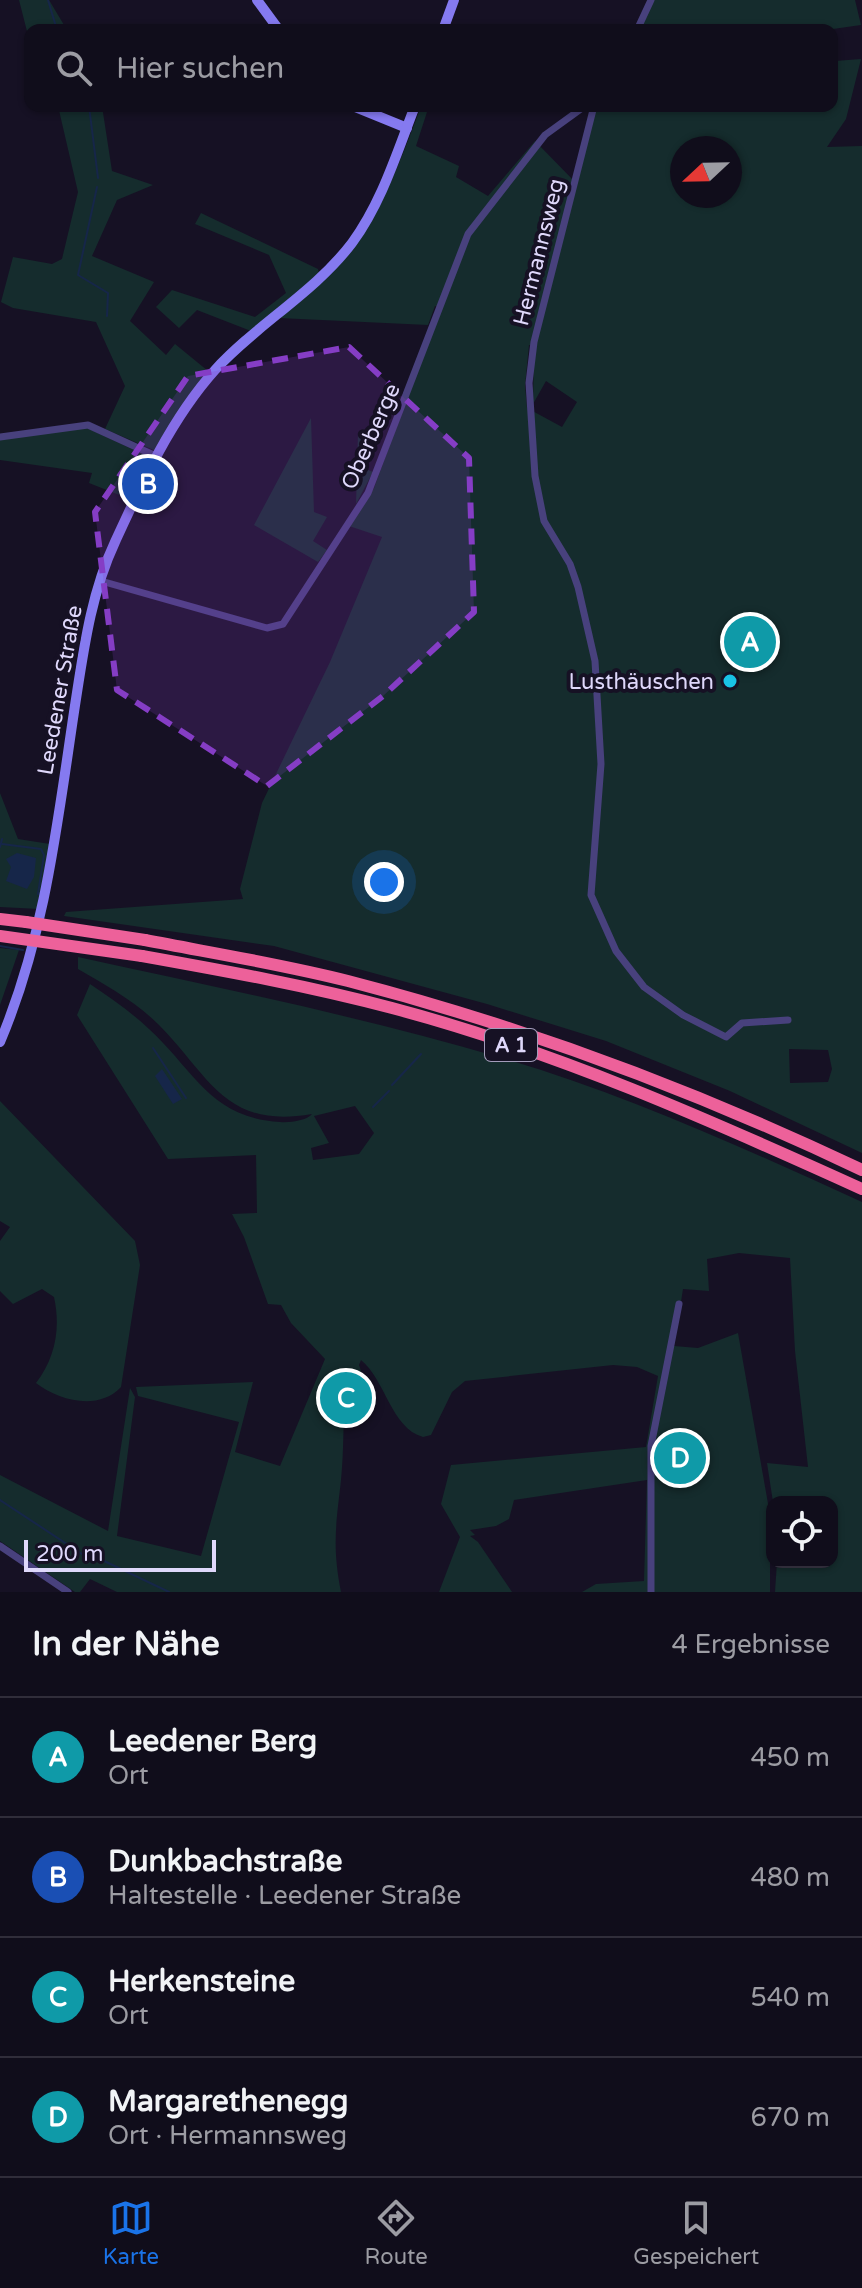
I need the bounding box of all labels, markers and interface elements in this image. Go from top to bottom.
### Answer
search box [24,24,838,112]
icon: search [52,46,96,90]
text: Hier suchen [116,50,284,87]
north arrow [670,136,742,208]
street label: Hermannsweg [508,176,570,328]
street label: Oberberge [336,379,406,493]
pin: B [122,454,174,514]
street label: Leedener Straße [32,603,88,777]
pin: A [724,612,776,672]
place label: Lusthäuschen [568,669,714,695]
marker: Lusthäuschen [721,672,739,690]
your location [364,862,404,902]
road number: A 1 [485,1029,537,1061]
pin: C [320,1368,372,1428]
pin: D [654,1428,706,1488]
map controls [766,1496,838,1568]
button: locate [766,1496,838,1568]
scale bar [24,1536,216,1572]
text: 200 m [36,1541,103,1567]
text: In der Nähe [32,1624,220,1665]
text: 4 Ergebnisse [671,1629,830,1660]
text: Leedener Berg [108,1723,317,1760]
text: A [48,1742,68,1773]
text: 450 m [750,1742,830,1773]
text: Ort [108,1760,149,1791]
text: Dunkbachstraße [108,1843,343,1880]
text: B [49,1862,67,1893]
text: 480 m [750,1862,830,1893]
text: Haltestelle · Leedener Straße [108,1880,461,1911]
text: Herkensteine [108,1963,295,2000]
text: C [49,1982,67,2013]
text: 540 m [750,1982,830,2013]
text: Ort [108,2000,149,2031]
text: Margarethenegg [108,2083,349,2120]
text: D [48,2102,68,2133]
text: 670 m [750,2102,830,2133]
text: Ort · Hermannsweg [108,2120,347,2151]
tab: Karte [103,2196,159,2270]
tab: Route [365,2196,428,2270]
tab: Gespeichert [633,2196,759,2270]

